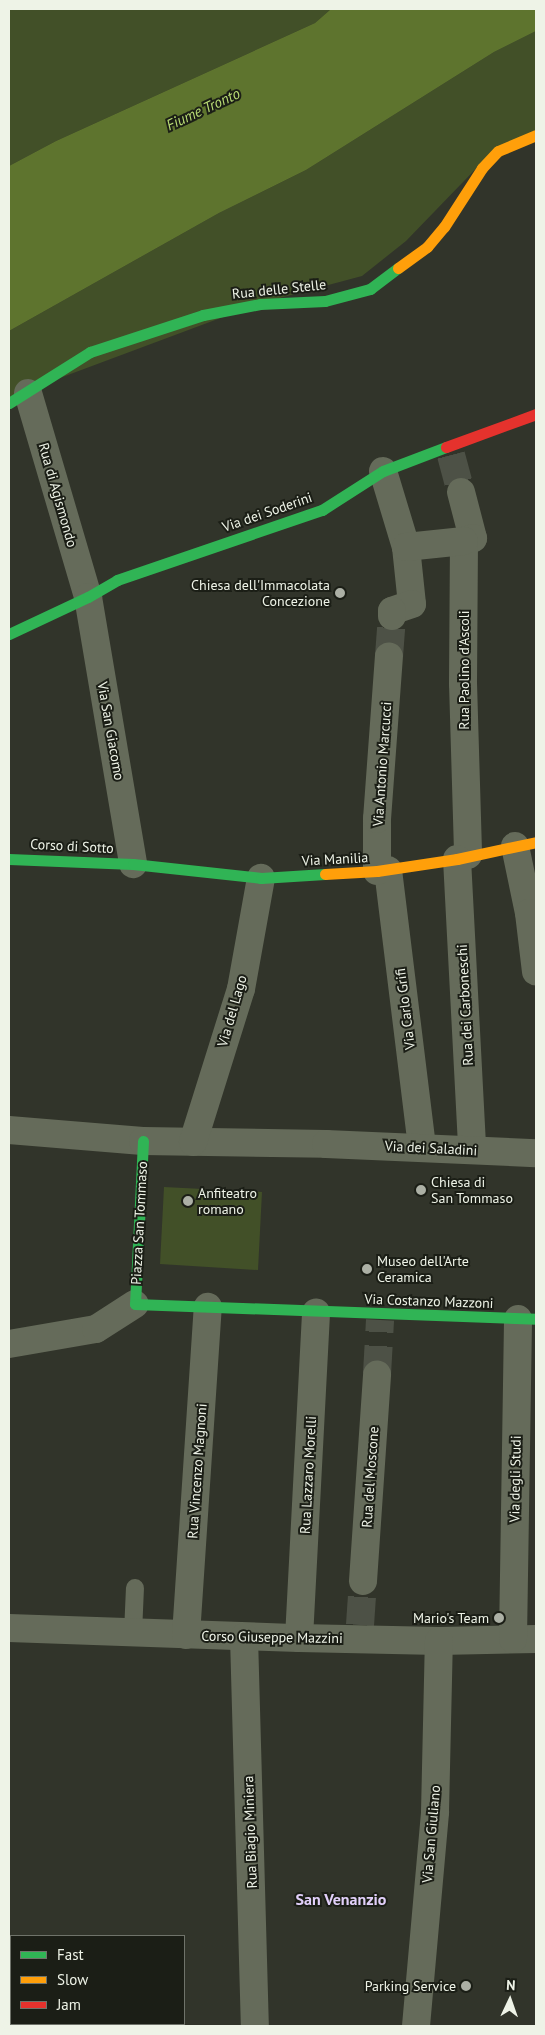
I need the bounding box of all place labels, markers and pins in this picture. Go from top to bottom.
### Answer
place label: Chiesa dell'Immacolata Concezione [191,577,330,610]
marker: Chiesa dell'Immacolata Concezione [334,587,346,599]
place label: Chiesa di San Tommaso [431,1174,513,1206]
marker: Chiesa di San Tommaso [415,1184,427,1196]
place label: Anfiteatro romano [198,1185,257,1218]
marker: Anfiteatro romano [182,1195,194,1207]
place label: Museo dell'Arte Ceramica [377,1253,469,1285]
marker: Museo dell'Arte Ceramica [361,1263,373,1275]
place label: Mario's Team [412,1610,489,1626]
marker: Mario's Team [493,1612,505,1624]
place label: Parking Service [365,1978,456,1994]
marker: Parking Service [460,1980,472,1992]

